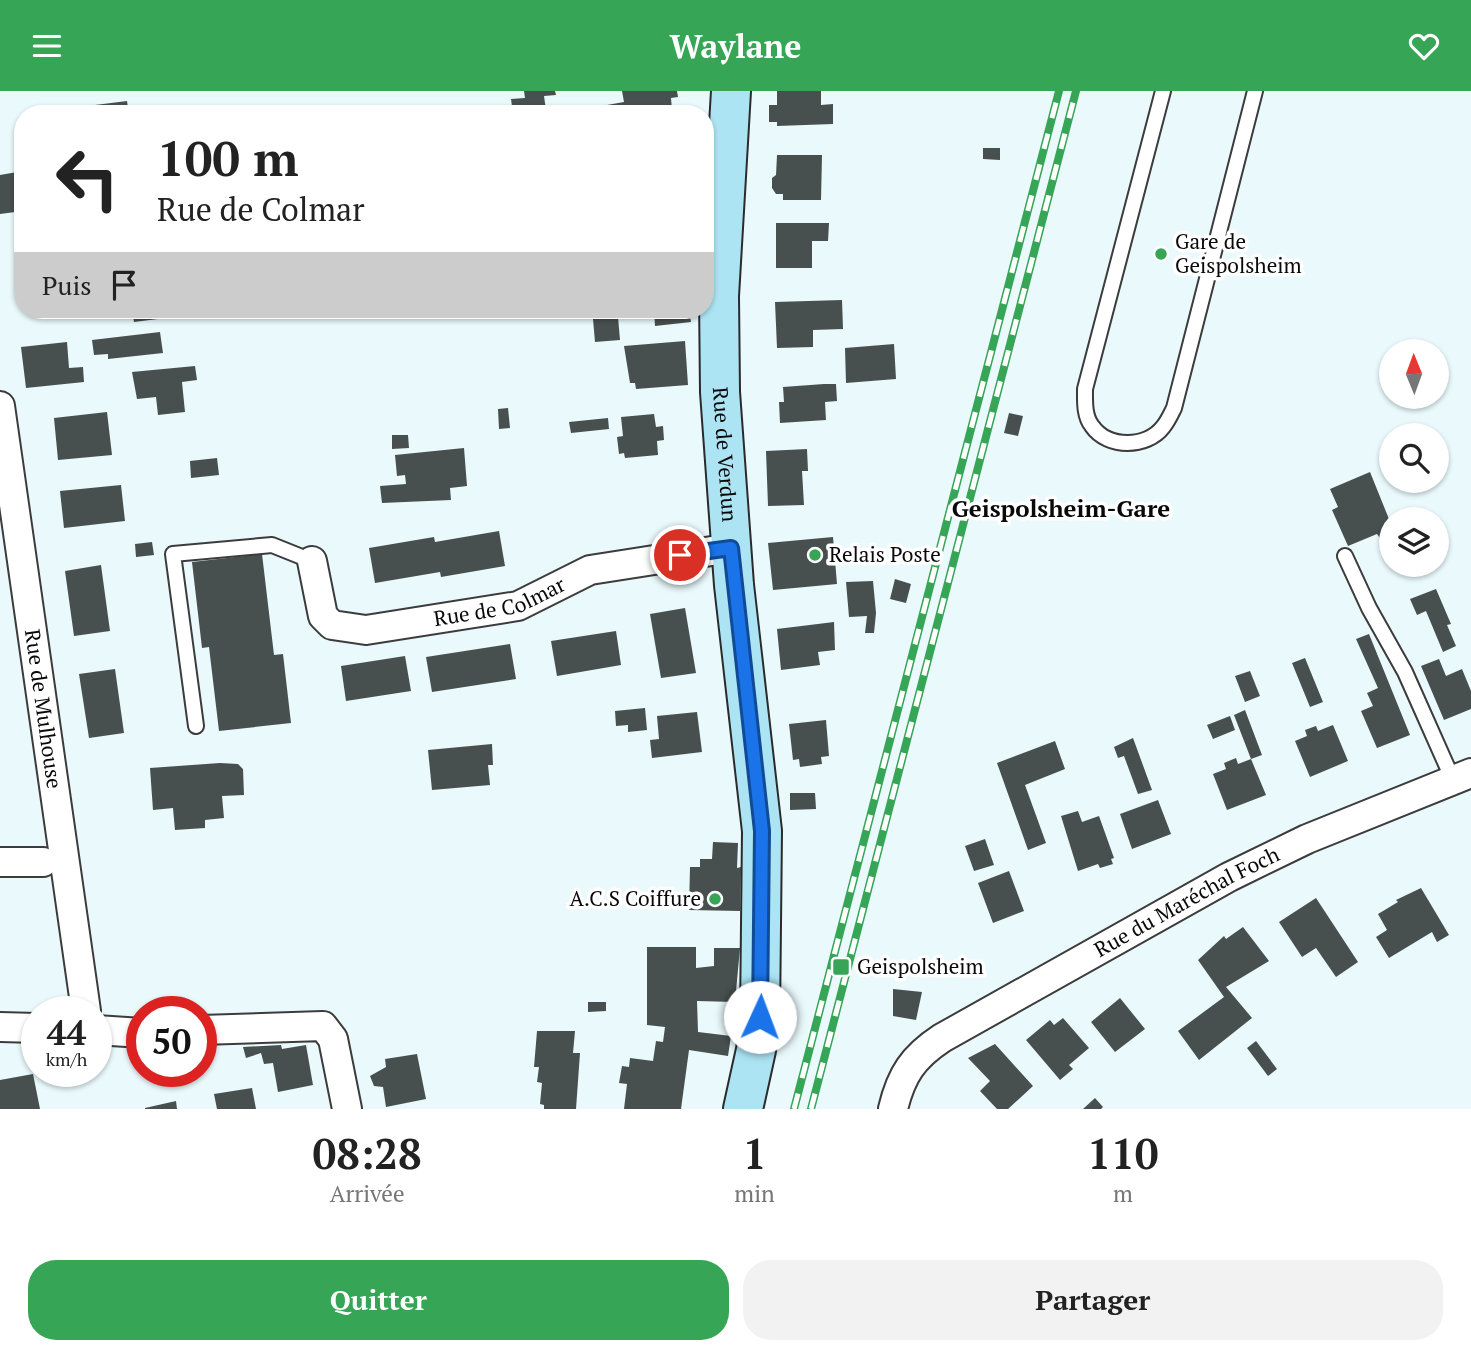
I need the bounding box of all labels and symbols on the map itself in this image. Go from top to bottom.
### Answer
place label: Gare de Geispolsheim [1175,227,1302,279]
marker: Gare de Geispolsheim [1153,246,1169,262]
north arrow [1379,339,1449,409]
street label: Rue de Verdun [707,386,744,523]
district label: Geispolsheim-Gare [952,492,1170,524]
pin [650,525,710,585]
place label: Relais Poste [829,540,941,568]
marker: Relais Poste [807,547,823,563]
street label: Rue de Colmar [431,570,569,632]
street label: Rue de Mulhouse [19,627,69,790]
street label: Rue du Maréchal Foch [1089,840,1284,963]
place label: A.C.S Coiffure [570,884,701,912]
marker: A.C.S Coiffure [707,891,723,907]
place label: Geispolsheim [857,952,984,980]
marker: Geispolsheim [831,957,851,977]
position arrow [723,980,797,1054]
speed limit sign: 50 [126,996,217,1087]

